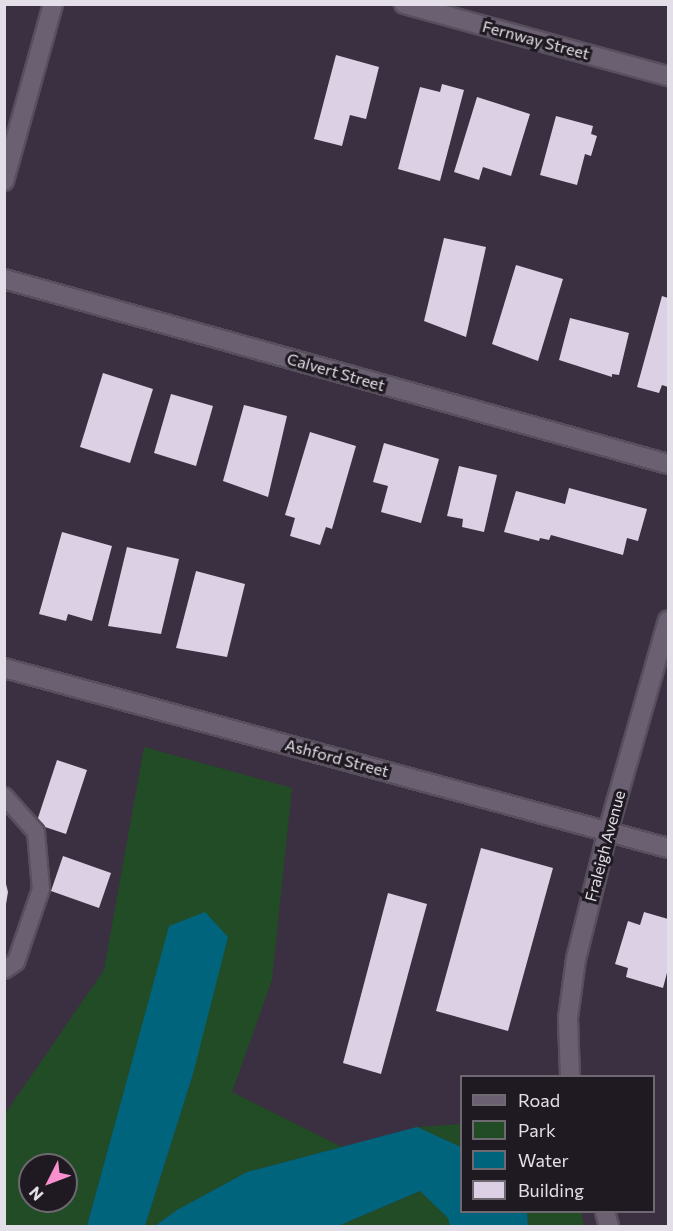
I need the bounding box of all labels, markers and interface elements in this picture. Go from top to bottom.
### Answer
street label: Fernway Street [480,16,592,64]
street label: Calvert Street [285,349,387,395]
street label: Ashford Street [283,735,391,781]
street label: Fraleigh Avenue [581,788,629,904]
legend [460,1075,655,1213]
text: Road [518,1089,560,1111]
text: Park [518,1119,556,1141]
text: Water [518,1149,569,1171]
north arrow [18,1153,78,1213]
text: Building [518,1179,584,1201]
text: N [25,1183,47,1205]

